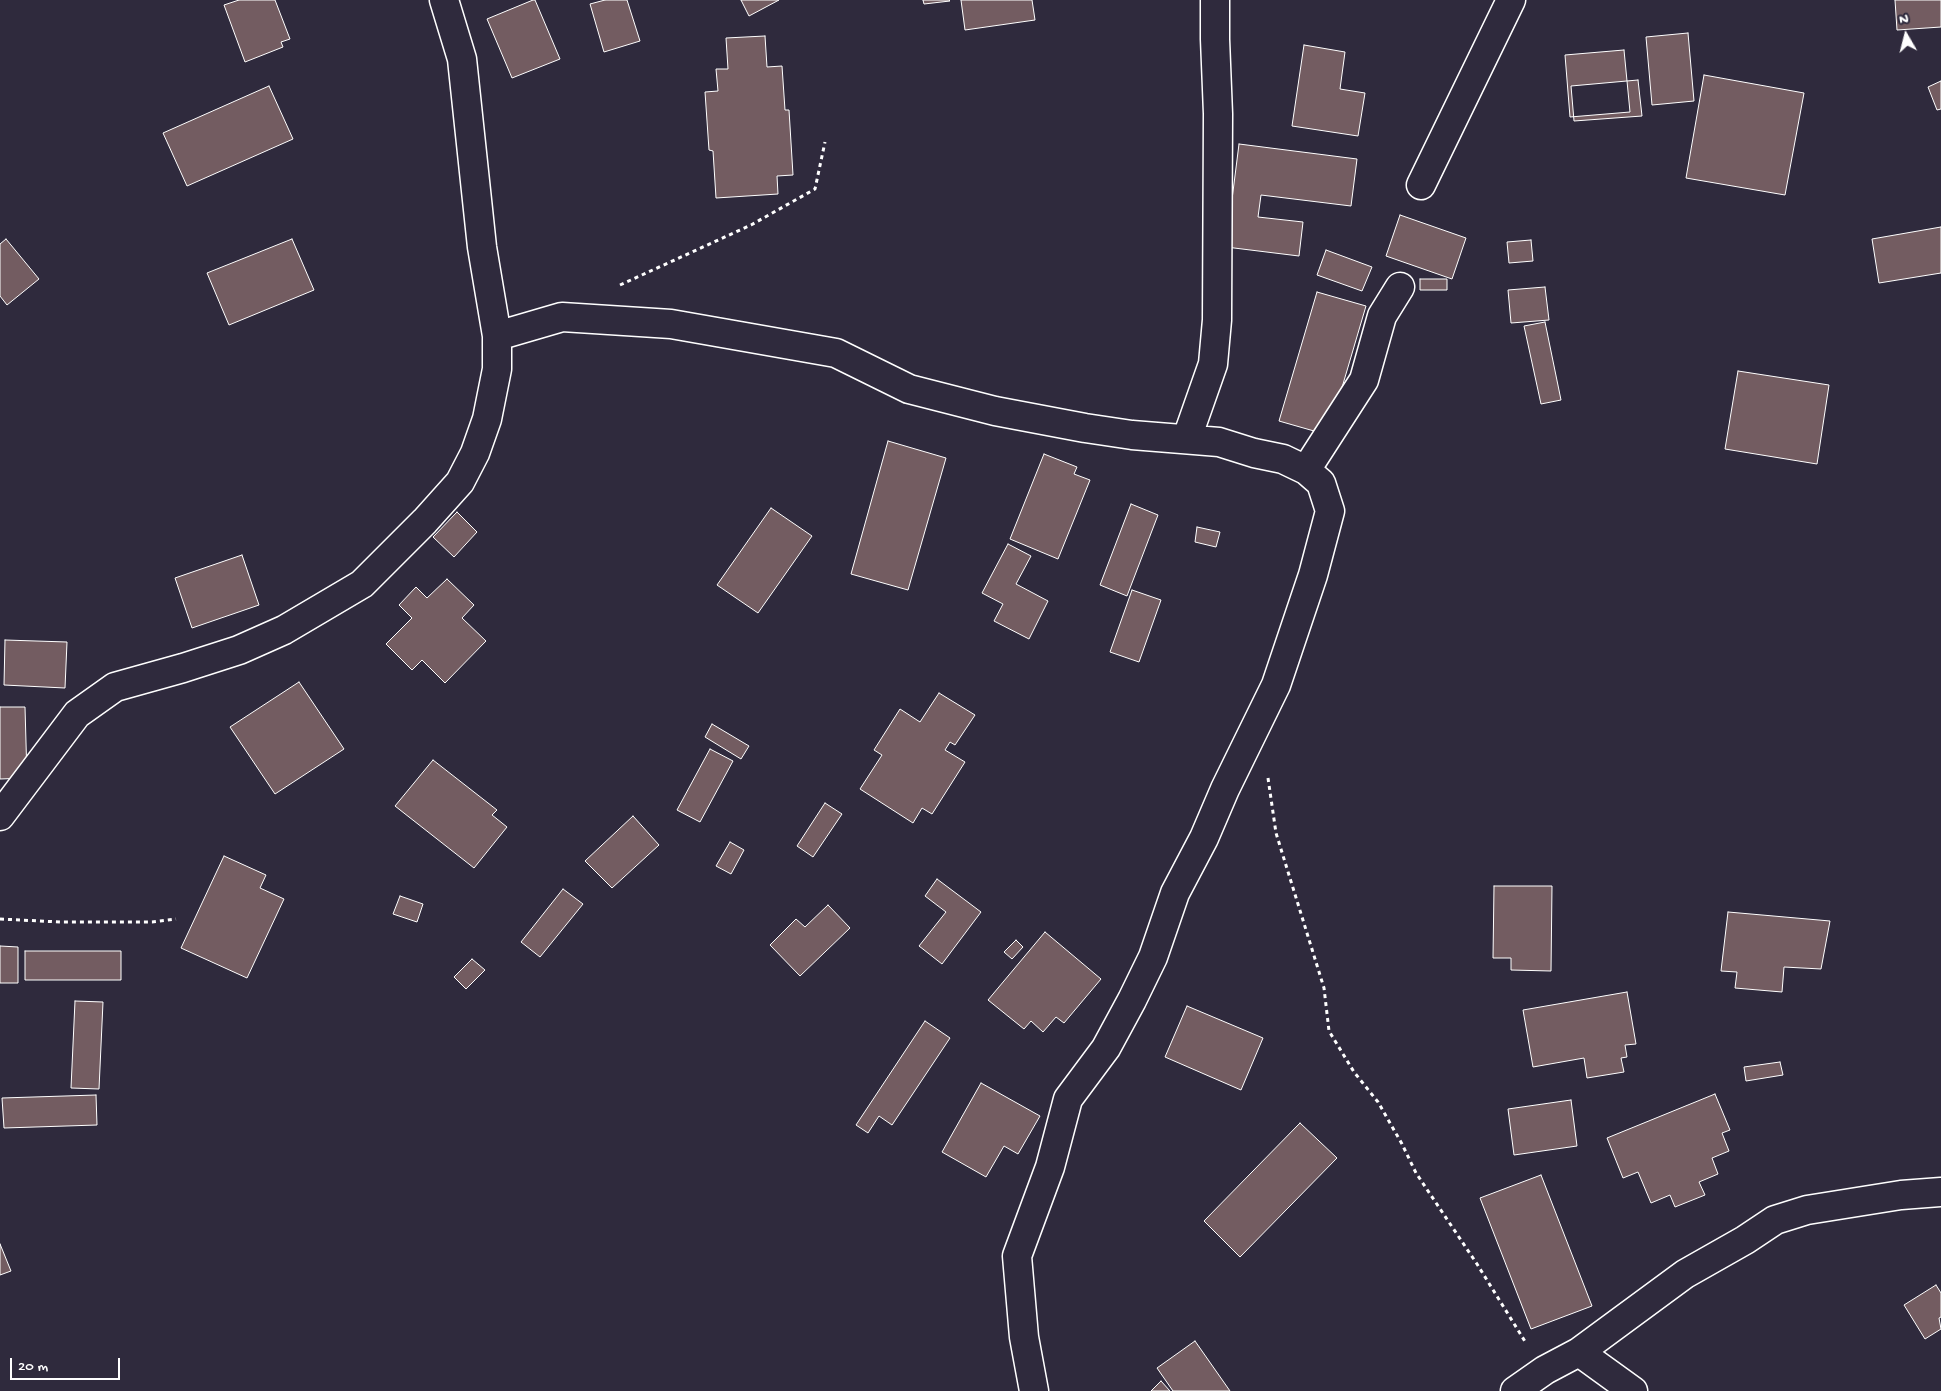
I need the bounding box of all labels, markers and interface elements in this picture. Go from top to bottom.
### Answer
north arrow [1881,10,1931,60]
text: N [1898,11,1910,29]
scale bar [12,1348,122,1380]
text: 20 m [18,1358,48,1376]

